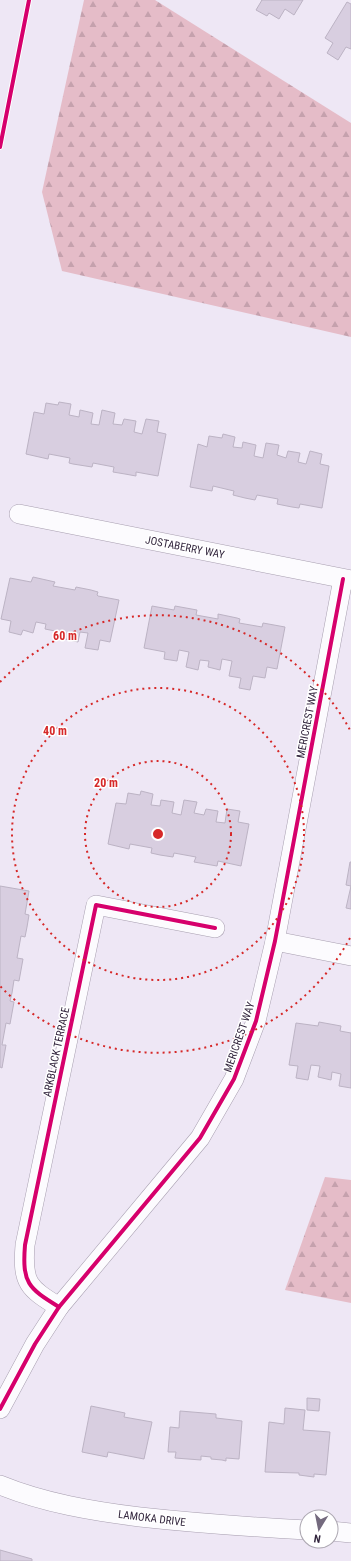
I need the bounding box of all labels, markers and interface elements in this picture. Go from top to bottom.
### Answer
street label: JOSTABERRY WAY [144,533,226,562]
text: 60 m [53,629,77,643]
street label: MERICREST WAY [294,685,321,759]
text: 40 m [43,724,67,738]
text: 20 m [94,776,118,790]
centre of rings [151,827,165,841]
street label: MERICREST WAY [221,1000,258,1074]
street label: ARKBLACK TERRACE [41,1006,72,1098]
street label: LAMOKA DRIVE [117,1508,187,1529]
north arrow [299,1509,339,1549]
text: N [313,1531,322,1545]

